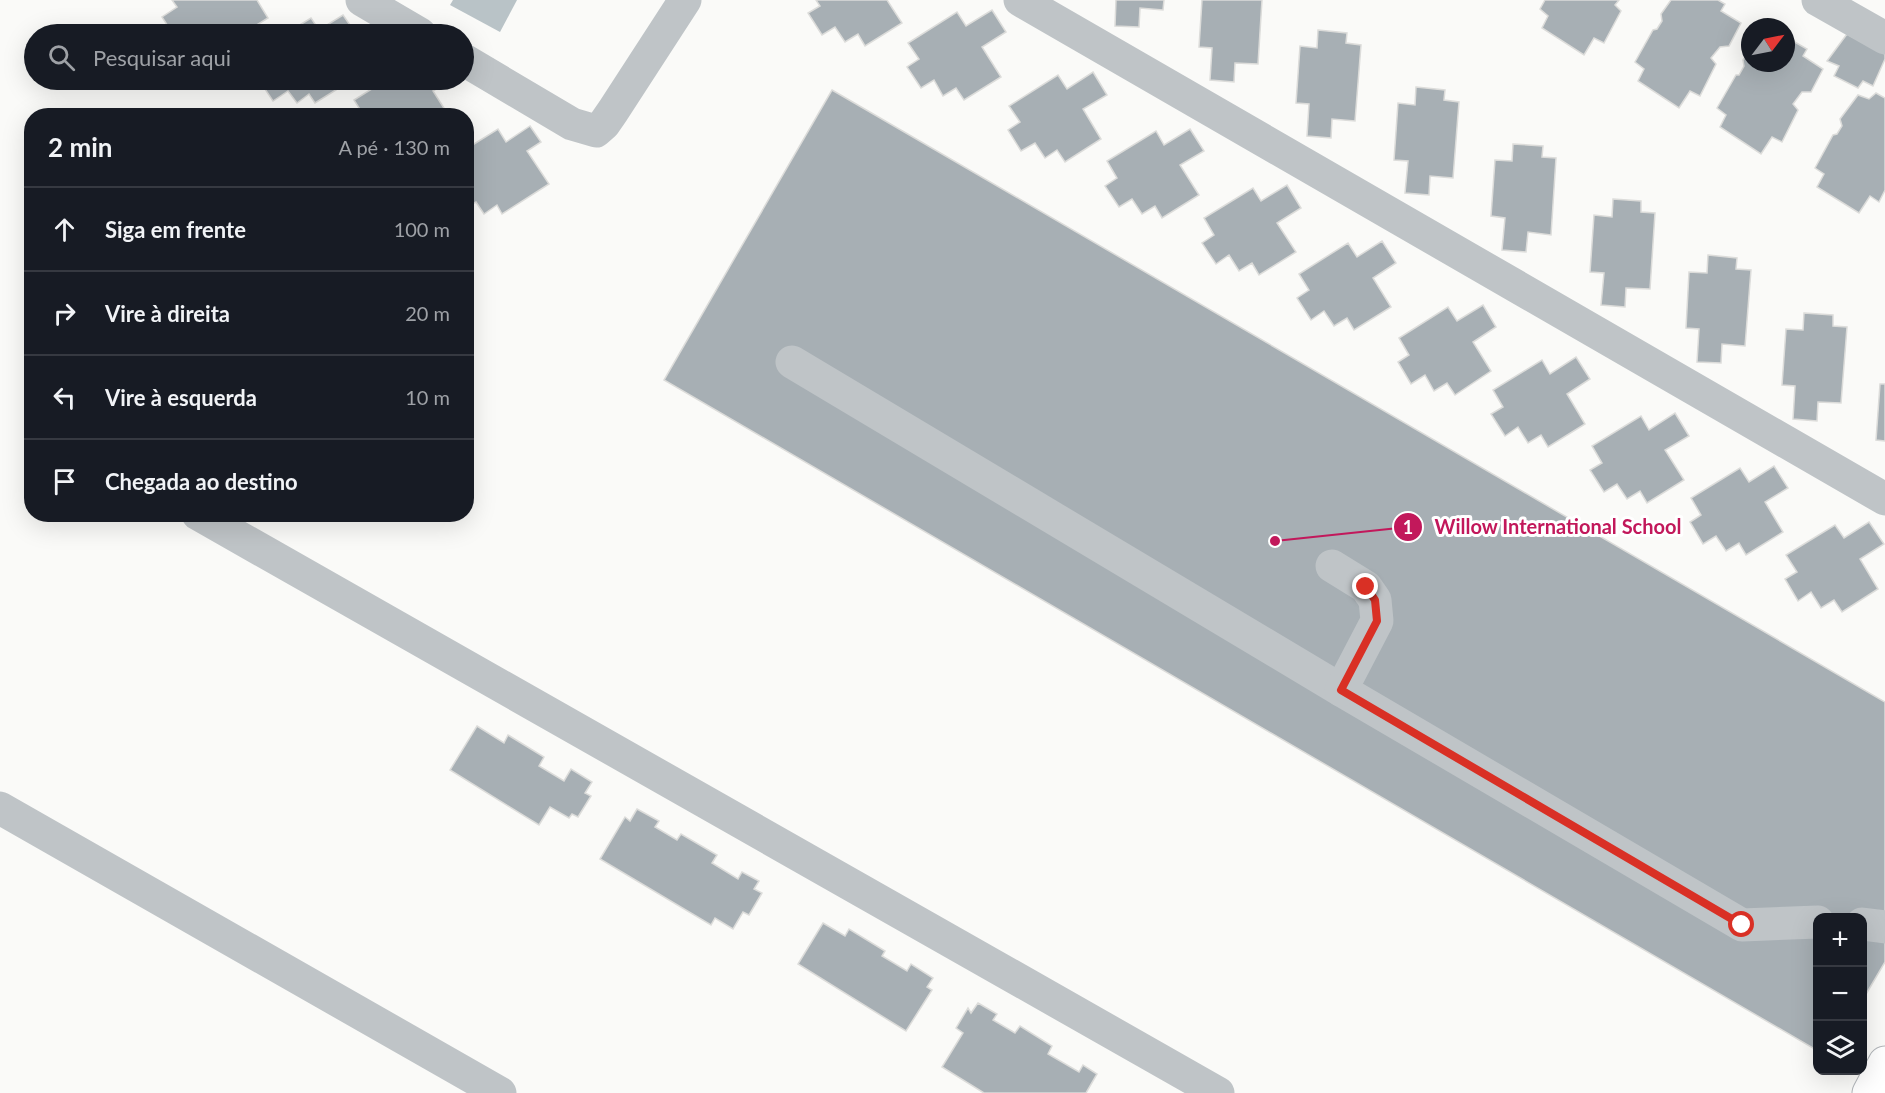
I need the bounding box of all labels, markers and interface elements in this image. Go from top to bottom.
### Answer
north arrow [1741,18,1795,72]
search box [24,24,474,90]
icon: search [45,41,78,74]
text: Pesquisar aqui [93,44,231,71]
text: 2 min [48,131,112,163]
text: A pé · 130 m [338,135,450,159]
icon: ahead [48,213,81,246]
text: Siga em frente [105,216,246,243]
text: 100 m [394,217,450,241]
icon: right [48,297,81,330]
text: Vire à direita [105,300,230,327]
text: 20 m [405,301,450,325]
icon: left [48,381,81,414]
text: Vire à esquerda [105,384,257,411]
text: 10 m [405,385,450,409]
icon: arrive [48,465,81,498]
text: Chegada ao destino [105,468,298,495]
callout: Willow International School [1393,508,1694,546]
text: Willow International School [1435,514,1681,538]
text: 1 [1403,516,1413,538]
route end [1352,573,1378,599]
route start [1728,911,1754,937]
map controls [1813,913,1867,1075]
button: + [1813,913,1867,967]
button: − [1813,967,1867,1021]
button: layers [1813,1021,1867,1075]

